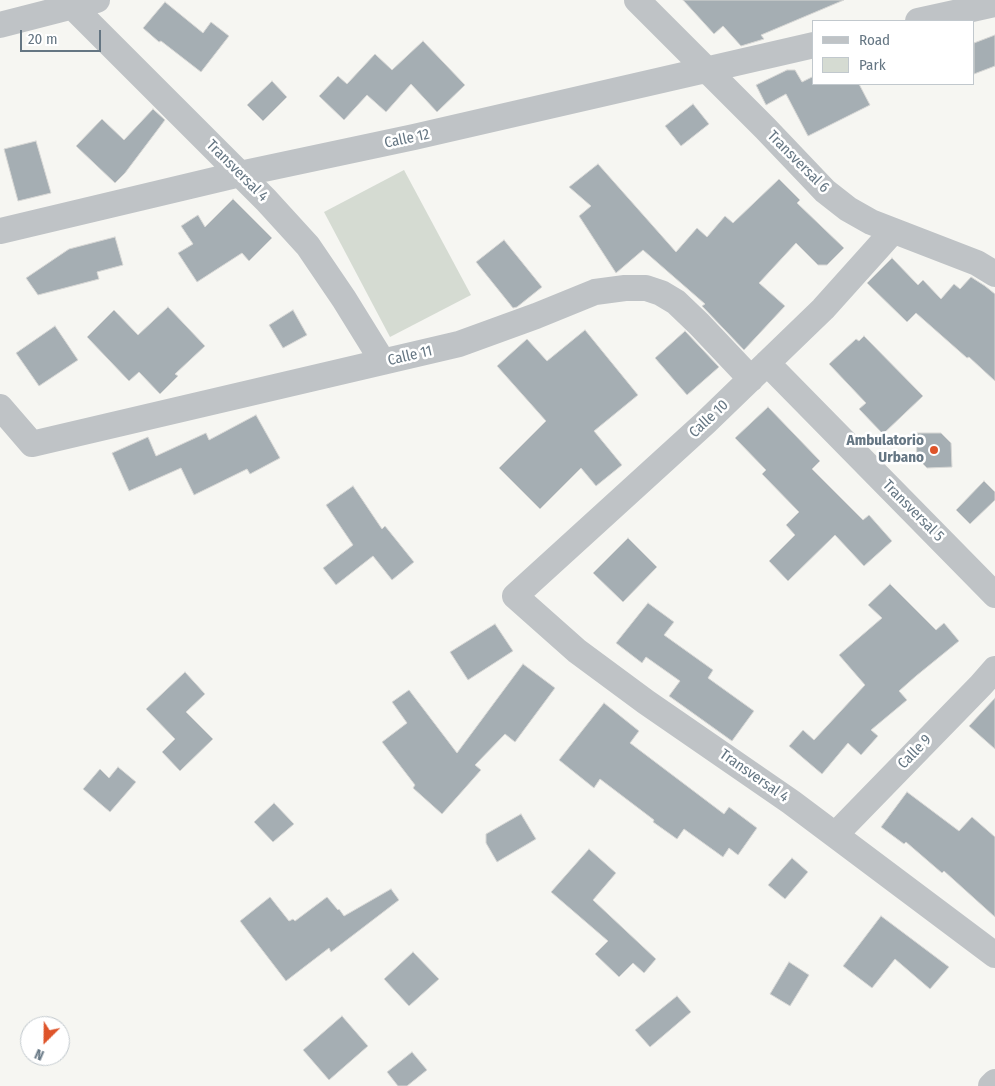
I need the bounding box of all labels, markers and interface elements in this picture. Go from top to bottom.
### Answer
scale bar [22,20,104,52]
legend [812,20,975,85]
text: 20 m [28,30,58,48]
text: Road [859,31,890,49]
text: Park [859,56,886,74]
street label: Calle 12 [383,125,431,153]
street label: Transversal 6 [763,127,833,197]
street label: Transversal 4 [202,136,272,206]
street label: Calle 11 [386,342,434,370]
street label: Calle 10 [686,396,732,442]
place label: Ambulatorio Urbano [847,432,924,467]
marker: Ambulatorio Urbano [928,444,940,456]
street label: Transversal 5 [878,476,948,546]
street label: Calle 9 [894,731,936,773]
street label: Transversal 4 [716,746,792,806]
north arrow [20,1016,70,1066]
text: N [32,1045,47,1064]

